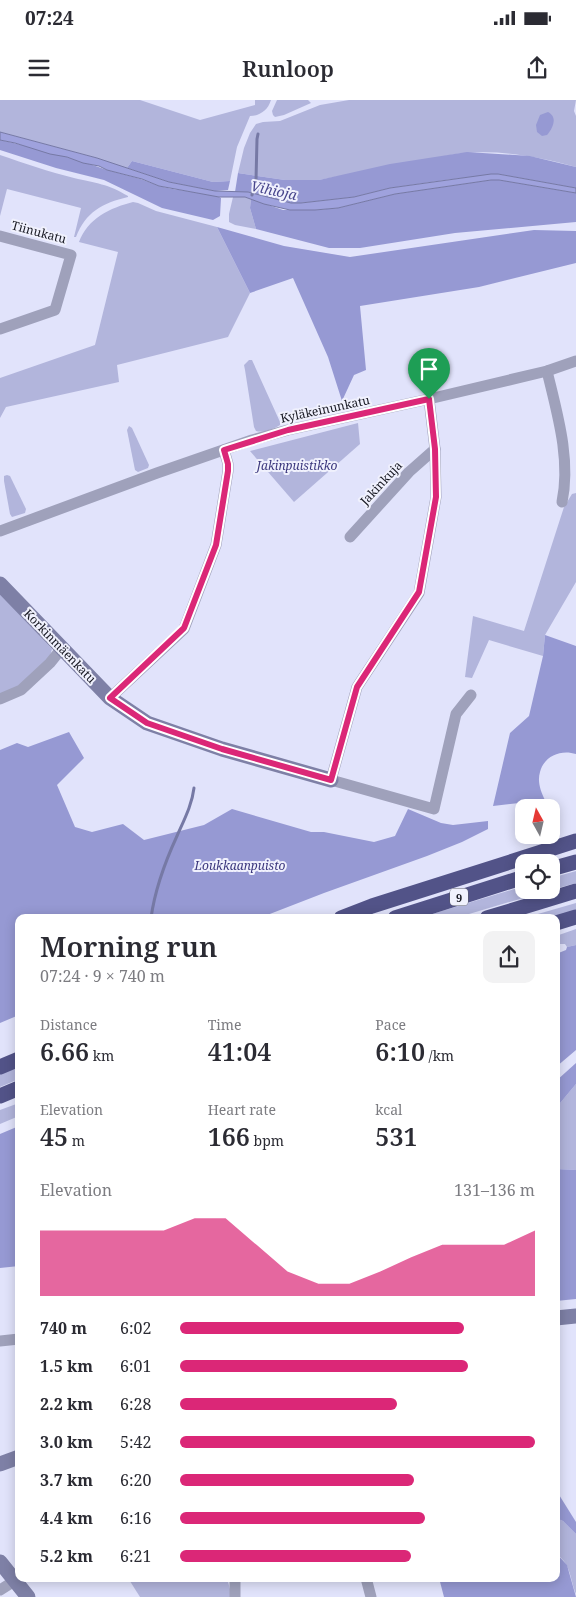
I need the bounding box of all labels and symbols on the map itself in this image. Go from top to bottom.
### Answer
water label: Vihioja [249,176,300,204]
street label: Tiinukatu [10,217,69,248]
pin [408,348,450,399]
street label: Kyläkeinunkatu [279,391,372,427]
park label: Jakinpuistikko [255,457,337,474]
street label: Jakinkuja [355,457,406,510]
street label: Korkinmäenkatu [20,605,100,687]
north arrow [515,799,560,844]
park label: Loukkaanpuisto [194,857,286,874]
road number: 9 [450,889,468,906]

